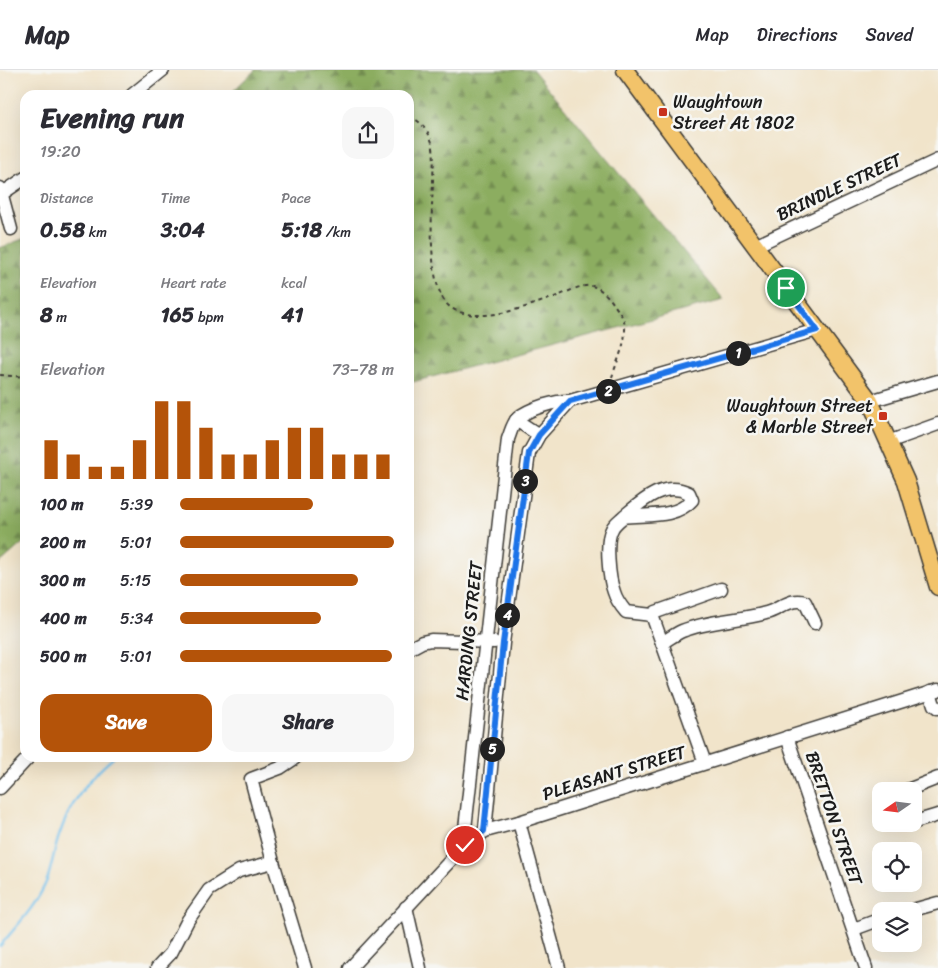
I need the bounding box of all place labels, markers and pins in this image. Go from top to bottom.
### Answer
place label: Waughtown Street At 1802 [673,86,795,139]
marker: Waughtown Street At 1802 [657,106,669,118]
pin [765,267,807,309]
pin: 1 [726,340,750,366]
pin: 2 [596,378,620,404]
place label: Waughtown Street & Marble Street [727,390,874,443]
marker: Waughtown Street & Marble Street [877,410,889,422]
pin: 3 [512,468,538,494]
pin: 4 [494,602,520,628]
pin: 5 [480,736,504,762]
pin [444,824,486,866]

